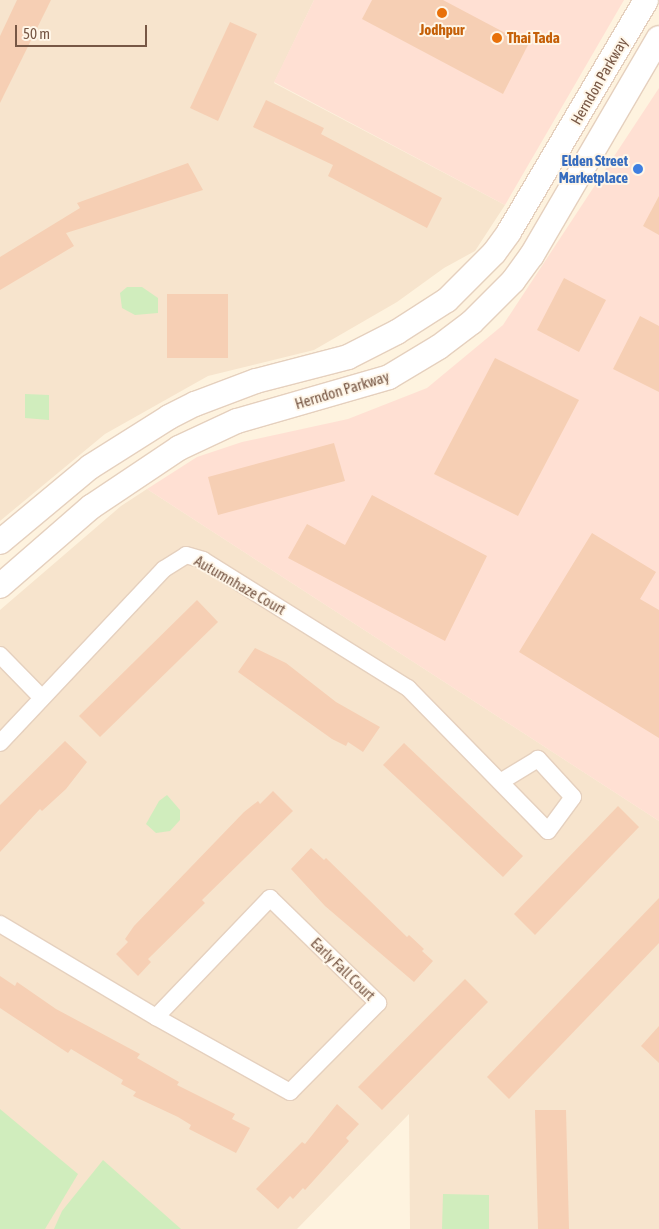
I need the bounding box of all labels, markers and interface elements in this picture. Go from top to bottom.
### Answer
marker: Jodhpur [436,7,448,19]
scale bar [18,15,150,47]
place label: Jodhpur [419,21,465,39]
text: 50 m [23,25,50,42]
place label: Thai Tada [507,29,560,47]
marker: Thai Tada [491,32,503,44]
street label: Herndon Parkway [567,34,631,128]
place label: Elden Street Marketplace [559,151,628,186]
marker: Elden Street Marketplace [632,163,644,175]
street label: Herndon Parkway [293,367,391,413]
street label: Autumnhaze Court [191,552,289,618]
street label: Early Fall Court [307,934,379,1004]

